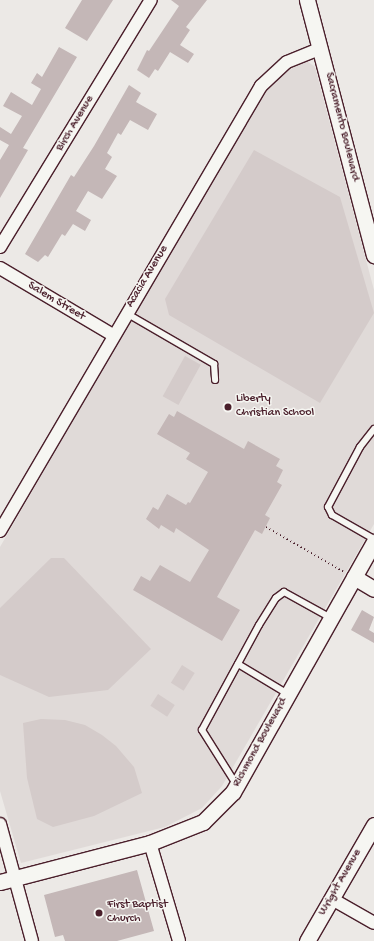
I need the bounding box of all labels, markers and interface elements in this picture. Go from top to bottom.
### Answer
street label: Sacramento Boulevard [321,71,361,183]
street label: Birch Avenue [54,94,98,154]
street label: Acacia Avenue [124,243,172,311]
street label: Salem Street [25,279,87,325]
place label: Liberty Christian School [236,393,314,421]
marker: Liberty Christian School [223,402,233,412]
street label: Richmond Boulevard [231,696,291,790]
street label: Wright Avenue [316,847,366,919]
place label: First Baptist Church [107,899,168,927]
marker: First Baptist Church [94,908,104,918]

